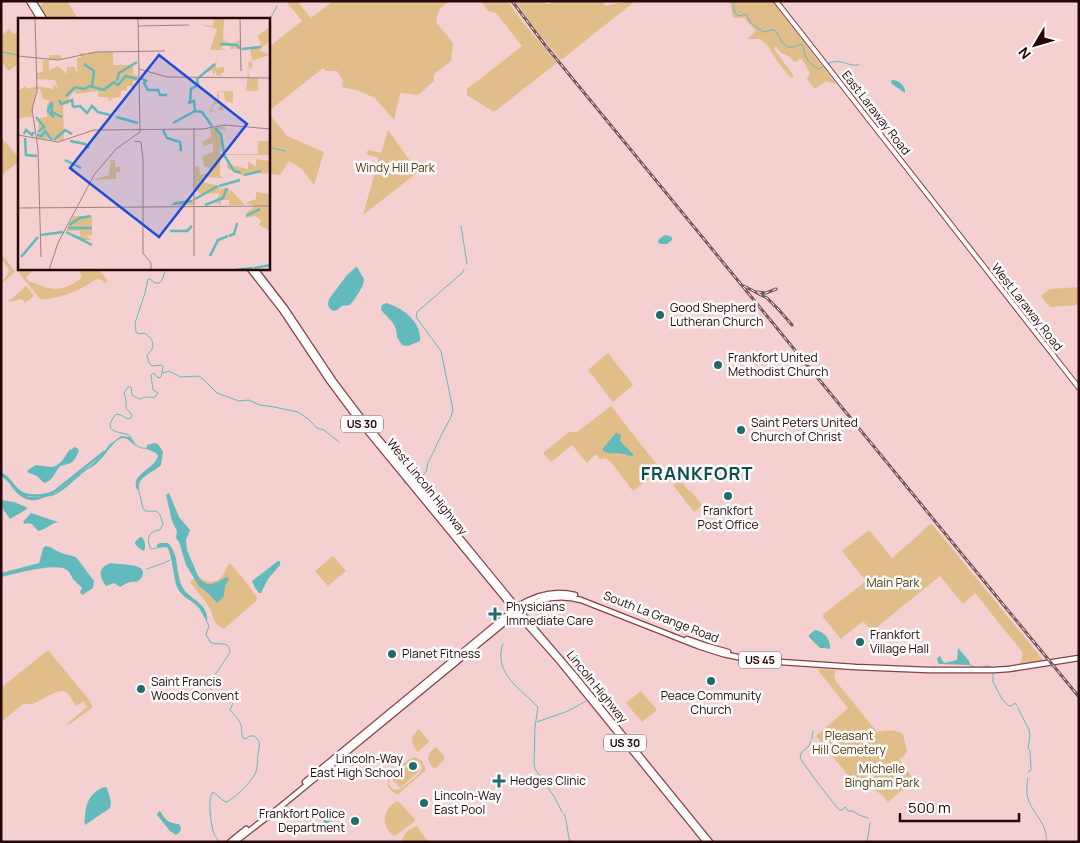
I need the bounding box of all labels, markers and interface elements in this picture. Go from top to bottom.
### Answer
inset map [18,18,270,270]
north arrow [1010,20,1060,70]
text: N [1014,43,1035,63]
street label: East Laraway Road [838,67,915,158]
park label: Windy Hill Park [355,159,436,176]
street label: West Laraway Road [988,259,1067,354]
place label: Good Shepherd Lutheran Church [670,299,763,330]
marker: Good Shepherd Lutheran Church [654,309,666,321]
place label: Frankfort United Methodist Church [728,349,828,380]
marker: Frankfort United Methodist Church [712,359,724,371]
place label: Saint Peters United Church of Christ [751,414,858,445]
road number: US 30 [341,416,383,432]
marker: Saint Peters United Church of Christ [735,424,747,436]
street label: West Lincoln Highway [383,435,472,539]
district label: FRANKFORT [641,461,753,485]
marker: Frankfort Post Office [722,490,734,502]
place label: Frankfort Post Office [698,502,758,533]
park label: Main Park [867,574,921,591]
street label: South La Grange Road [601,587,721,646]
place label: Physicians Immediate Care [506,598,593,629]
marker: Physicians Immediate Care [488,607,502,621]
place label: Frankfort Village Hall [870,626,929,657]
marker: Frankfort Village Hall [854,636,866,648]
place label: Planet Fitness [402,645,480,662]
street label: Lincoln Highway [563,647,632,727]
marker: Planet Fitness [386,648,398,660]
road number: US 45 [739,652,781,668]
place label: Saint Francis Woods Convent [151,673,239,704]
marker: Peace Community Church [705,675,717,687]
marker: Saint Francis Woods Convent [135,683,147,695]
place label: Peace Community Church [661,687,762,718]
park label: Pleasant Hill Cemetery [812,727,887,758]
road number: US 30 [604,734,646,751]
place label: Lincoln-Way East High School [310,750,404,781]
marker: Lincoln-Way East High School [407,760,419,772]
park label: Michelle Bingham Park [845,760,920,791]
place label: Hedges Clinic [510,772,586,789]
marker: Hedges Clinic [492,774,506,788]
place label: Lincoln-Way East Pool [434,787,502,818]
scale bar [900,790,1019,822]
marker: Lincoln-Way East Pool [418,797,430,809]
text: 500 m [908,797,951,818]
place label: Frankfort Police Department [259,805,345,836]
marker: Frankfort Police Department [349,815,361,827]

